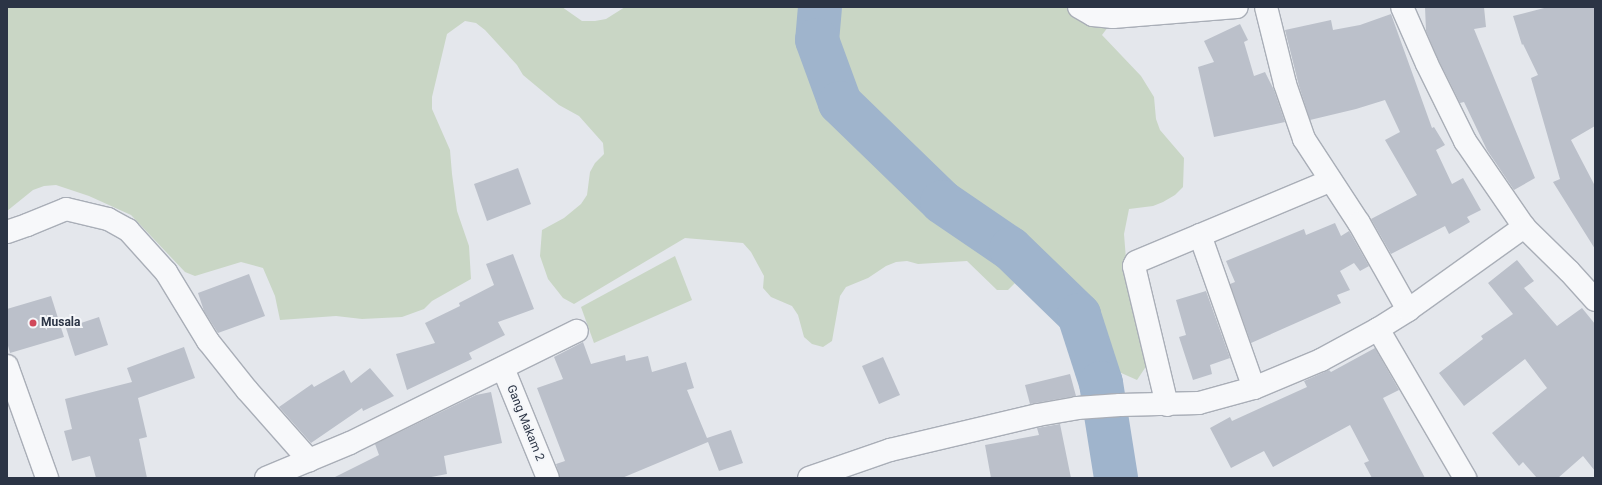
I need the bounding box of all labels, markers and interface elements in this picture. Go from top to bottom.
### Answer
place label: Musala [41,316,80,330]
marker: Musala [28,318,38,328]
street label: Gang Makam 2 [503,383,547,463]

